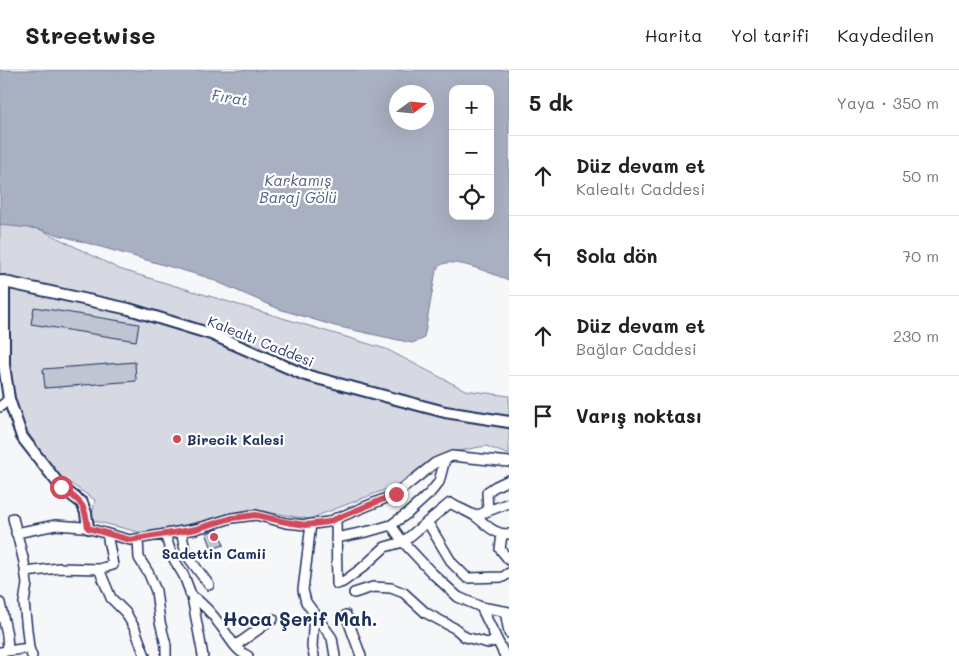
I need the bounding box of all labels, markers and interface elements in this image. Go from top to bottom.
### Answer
text: Streetwise [25,19,155,50]
text: Harita [645,23,702,47]
text: Yol tarifi [730,23,809,47]
text: Kaydedilen [837,23,934,47]
water label: Fırat [210,84,250,110]
north arrow [389,85,434,130]
map controls [449,85,494,220]
button: + [449,85,494,130]
text: 5 dk [529,89,573,116]
text: Yaya · 350 m [837,92,939,113]
button: − [449,130,494,175]
text: Düz devam et [576,153,705,178]
icon: ahead [529,162,557,190]
text: 50 m [902,165,939,186]
water label: Karkamış Baraj Gölü [259,170,337,207]
button: locate [449,175,494,220]
text: Kalealtı Caddesi [576,178,705,199]
icon: left [529,242,557,270]
text: Sola dön [576,243,658,268]
text: 70 m [902,245,939,266]
street label: Kalealtı Caddesi [205,311,317,371]
text: Düz devam et [576,313,705,338]
icon: ahead [529,322,557,350]
text: 230 m [893,325,939,346]
text: Bağlar Caddesi [576,338,697,359]
icon: arrive [529,402,557,430]
text: Varış noktası [576,403,702,428]
place label: Birecik Kalesi [187,430,284,449]
marker: Birecik Kalesi [171,433,183,445]
route start [50,476,73,499]
route end [385,483,408,506]
marker: Sadettin Camii [208,531,220,543]
place label: Sadettin Camii [162,544,266,563]
district label: Hoca Şerif Mah. [222,606,378,631]

